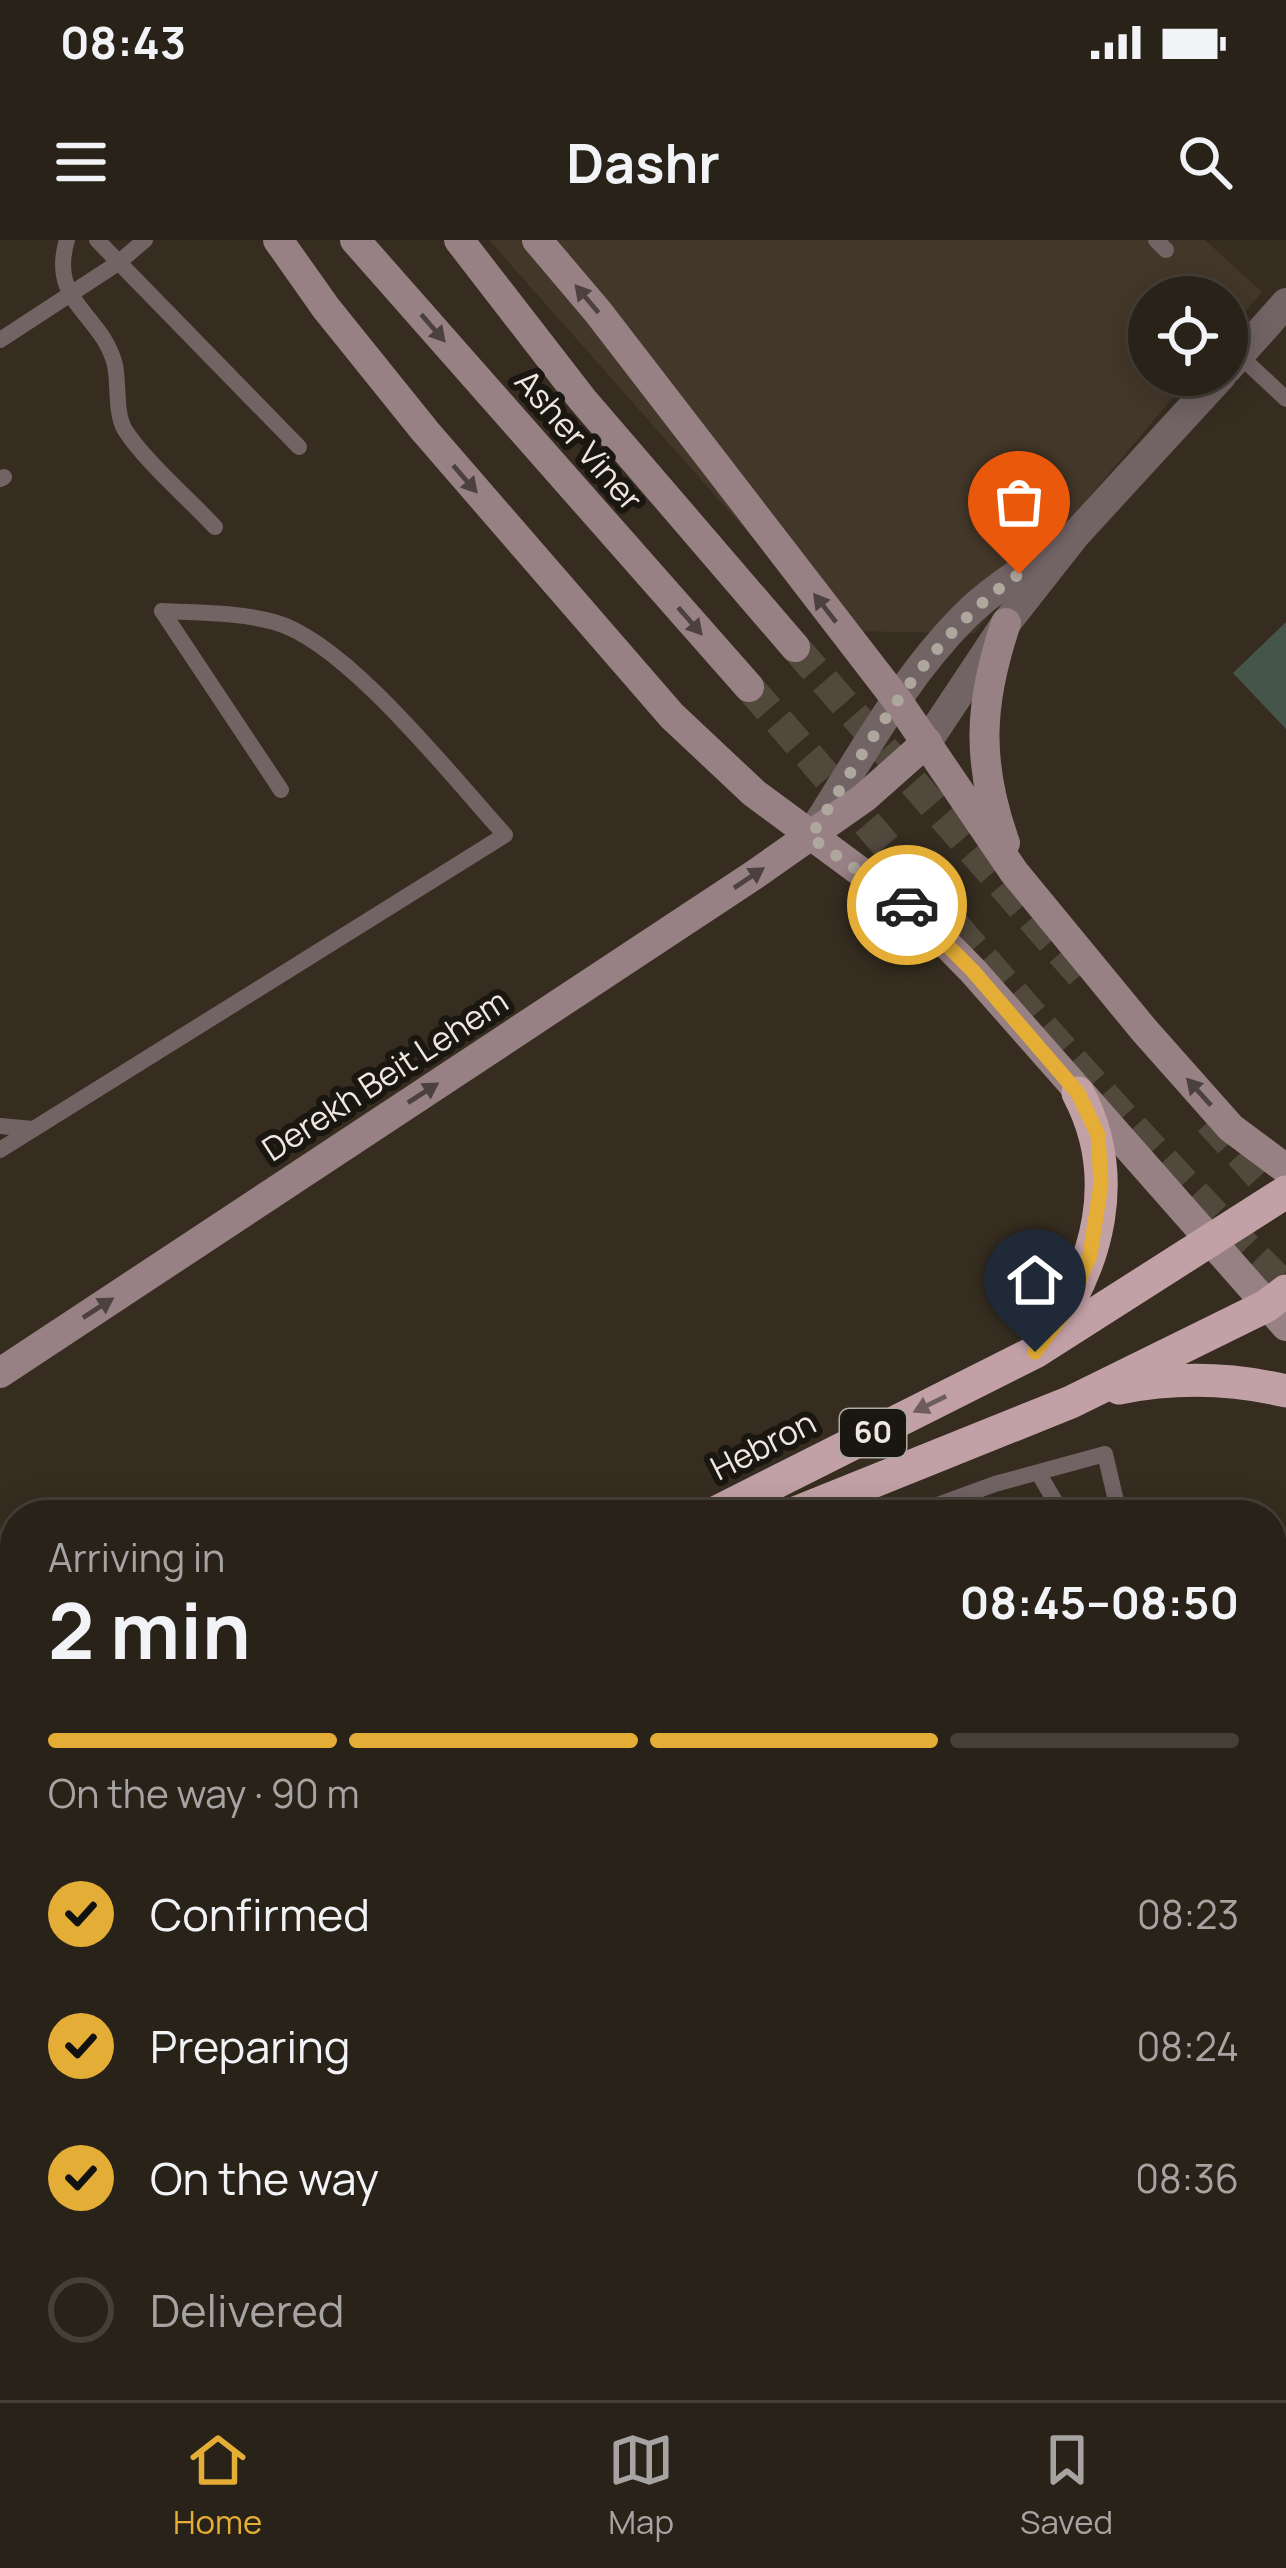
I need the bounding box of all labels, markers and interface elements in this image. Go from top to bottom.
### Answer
text: 08:43 [60,11,186,73]
text: Dashr [566,125,720,199]
icon: menu [48,129,114,195]
icon: search [1172,129,1238,195]
map controls [1128,276,1248,396]
button: locate [1128,276,1248,396]
one-way arrow [575,284,601,314]
one-way arrow [419,313,446,343]
street label: Asher Viner [506,360,653,520]
pin [968,451,1070,574]
one-way arrow [452,464,478,494]
icon: bag [986,469,1052,535]
one-way arrow [814,592,838,623]
one-way arrow [676,606,703,635]
courier [847,845,967,965]
one-way arrow [732,868,765,890]
icon: car [874,872,940,938]
street label: Derekh Beit Lehem [253,978,516,1171]
one-way arrow [1186,1077,1213,1106]
one-way arrow [407,1083,440,1105]
pin [984,1229,1086,1352]
icon: home [1002,1247,1068,1313]
one-way arrow [81,1297,114,1320]
one-way arrow [913,1393,947,1413]
street label: Hebron [703,1399,823,1490]
road number: 60 [840,1409,906,1457]
text: Arriving in [48,1530,225,1584]
text: 08:45–08:50 [960,1571,1239,1633]
text: 2 min [48,1576,251,1682]
text: On the way · 90 m [48,1766,360,1820]
icon: check [48,1881,114,1947]
text: Confirmed [150,1883,370,1945]
text: 08:23 [1137,1887,1239,1941]
icon: check [48,2013,114,2079]
text: Preparing [150,2015,350,2077]
text: 08:24 [1136,2019,1239,2073]
icon: check [48,2145,114,2211]
text: On the way [150,2147,379,2209]
text: 08:36 [1135,2151,1239,2205]
text: Delivered [150,2279,345,2341]
tab: Home [173,2427,262,2544]
tab: Map [608,2427,674,2544]
tab: Saved [1020,2427,1113,2544]

